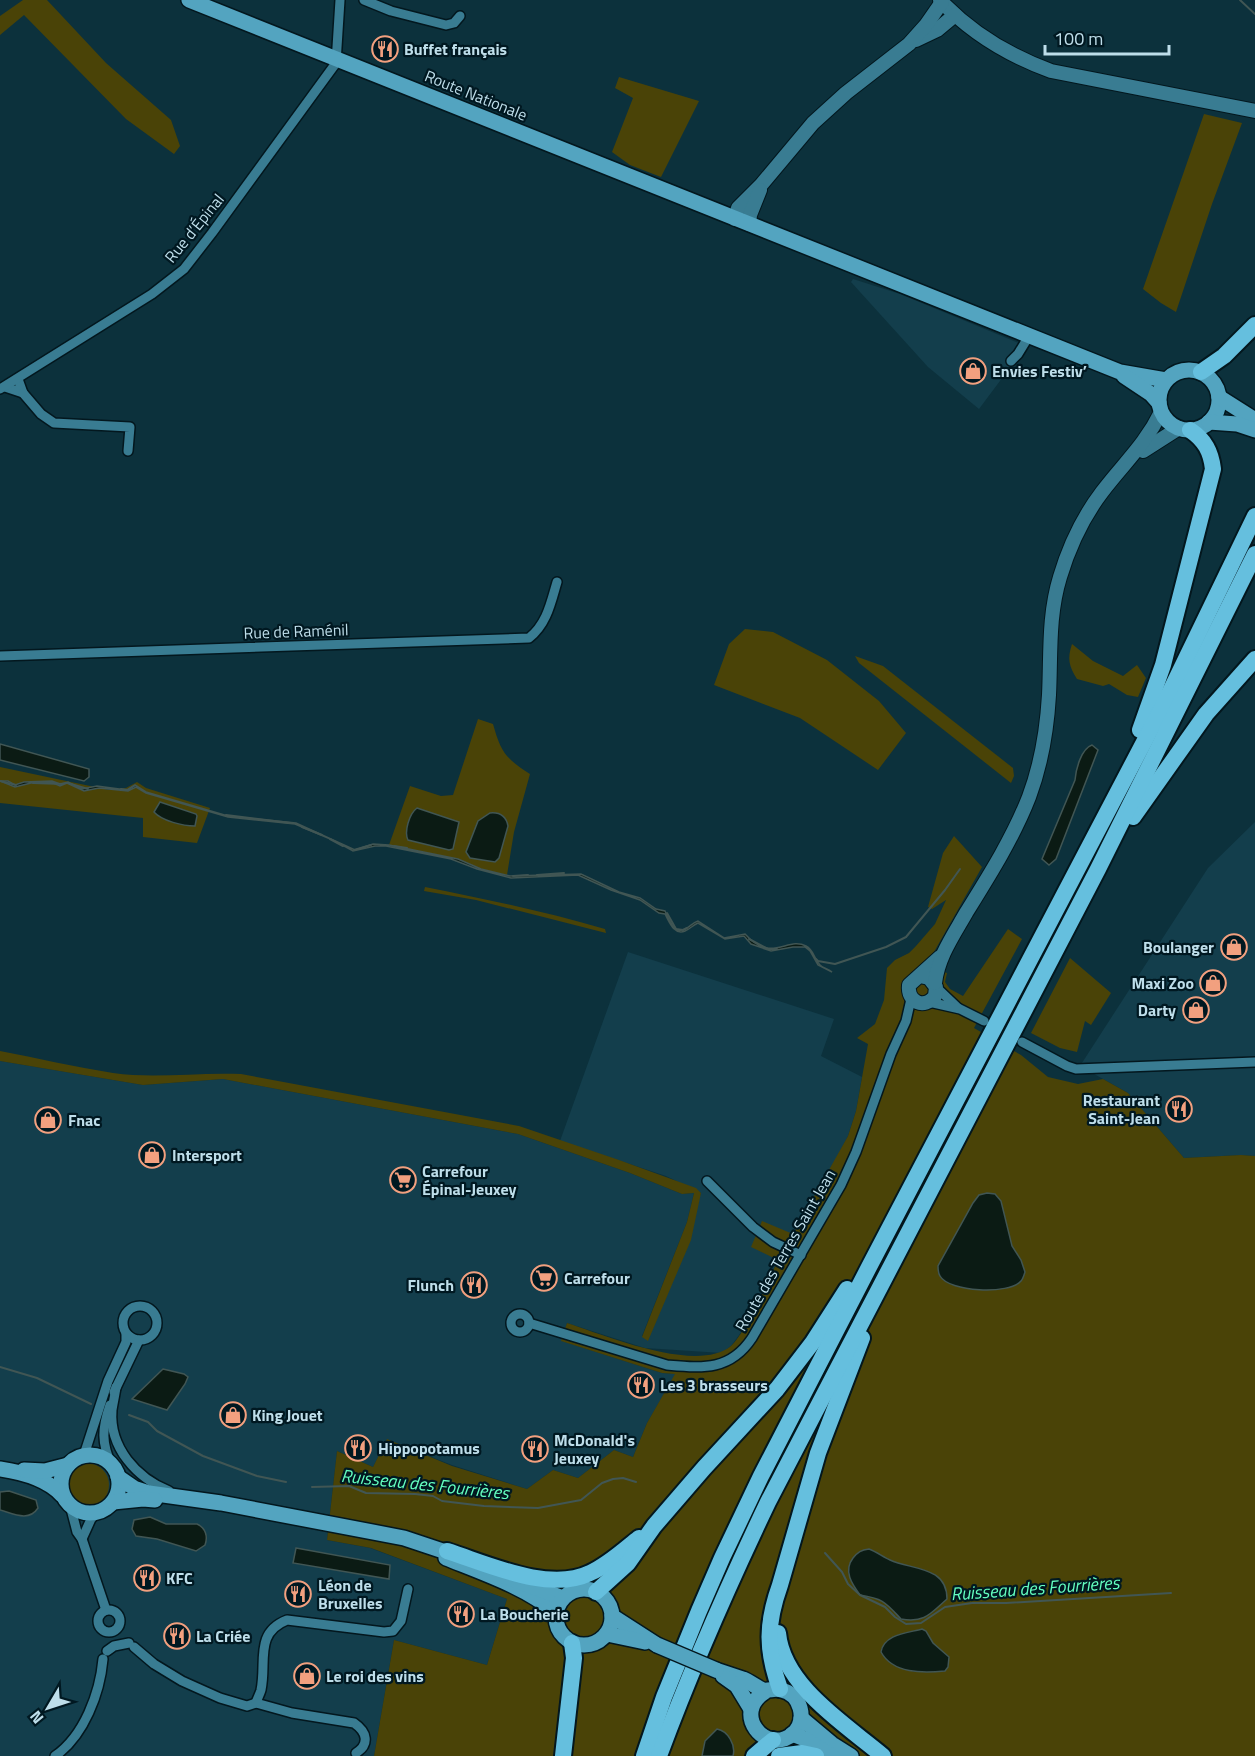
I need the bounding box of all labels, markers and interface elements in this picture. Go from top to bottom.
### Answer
scale bar [1045,18,1170,56]
text: 100 m [1054,25,1103,52]
restaurant icon: Buffet français [370,34,400,64]
place label: Buffet français [404,37,507,61]
street label: Route Nationale [421,64,531,126]
street label: Rue d’Épinal [159,188,229,268]
shop icon: Envies Festiv’ [958,356,988,386]
place label: Envies Festiv’ [992,359,1087,383]
street label: Rue de Raménil [243,617,349,645]
shop icon: Boulanger [1219,932,1249,962]
place label: Boulanger [1143,935,1214,959]
shop icon: Maxi Zoo [1198,968,1228,998]
place label: Maxi Zoo [1131,971,1194,995]
shop icon: Darty [1181,995,1211,1025]
place label: Darty [1138,998,1176,1022]
place label: Restaurant Saint-Jean [1083,1088,1160,1130]
restaurant icon: Restaurant Saint-Jean [1164,1094,1194,1124]
shop icon: Fnac [33,1105,63,1135]
place label: Fnac [68,1108,100,1132]
shop icon: Intersport [137,1140,167,1170]
place label: Intersport [172,1143,242,1167]
place label: Carrefour Épinal-Jeuxey [422,1159,517,1201]
supermarket icon: Carrefour Épinal-Jeuxey [388,1165,418,1195]
street label: Route des Terres Saint Jean [729,1165,841,1335]
supermarket icon: Carrefour [529,1263,559,1293]
place label: Carrefour [564,1266,630,1290]
restaurant icon: Flunch [459,1270,489,1300]
place label: Flunch [408,1273,454,1297]
restaurant icon: Les 3 brasseurs [626,1370,656,1400]
place label: Les 3 brasseurs [660,1373,768,1397]
shop icon: King Jouet [218,1400,248,1430]
place label: King Jouet [252,1403,323,1427]
place label: McDonald's Jeuxey [554,1428,635,1470]
restaurant icon: Hippopotamus [343,1433,373,1463]
restaurant icon: McDonald's Jeuxey [520,1434,550,1464]
place label: Hippopotamus [378,1436,480,1460]
water label: Ruisseau des Fourrières [340,1462,512,1506]
restaurant icon: KFC [132,1563,162,1593]
place label: KFC [166,1566,193,1590]
water label: Ruisseau des Fourrières [950,1569,1121,1607]
place label: Léon de Bruxelles [318,1573,382,1615]
restaurant icon: Léon de Bruxelles [283,1579,313,1609]
restaurant icon: La Boucherie [446,1599,476,1629]
place label: La Boucherie [480,1602,569,1626]
restaurant icon: La Criée [162,1621,192,1651]
place label: La Criée [196,1624,250,1648]
shop icon: Le roi des vins [292,1661,322,1691]
place label: Le roi des vins [326,1664,424,1688]
north arrow [18,1678,78,1738]
text: N [24,1706,49,1729]

